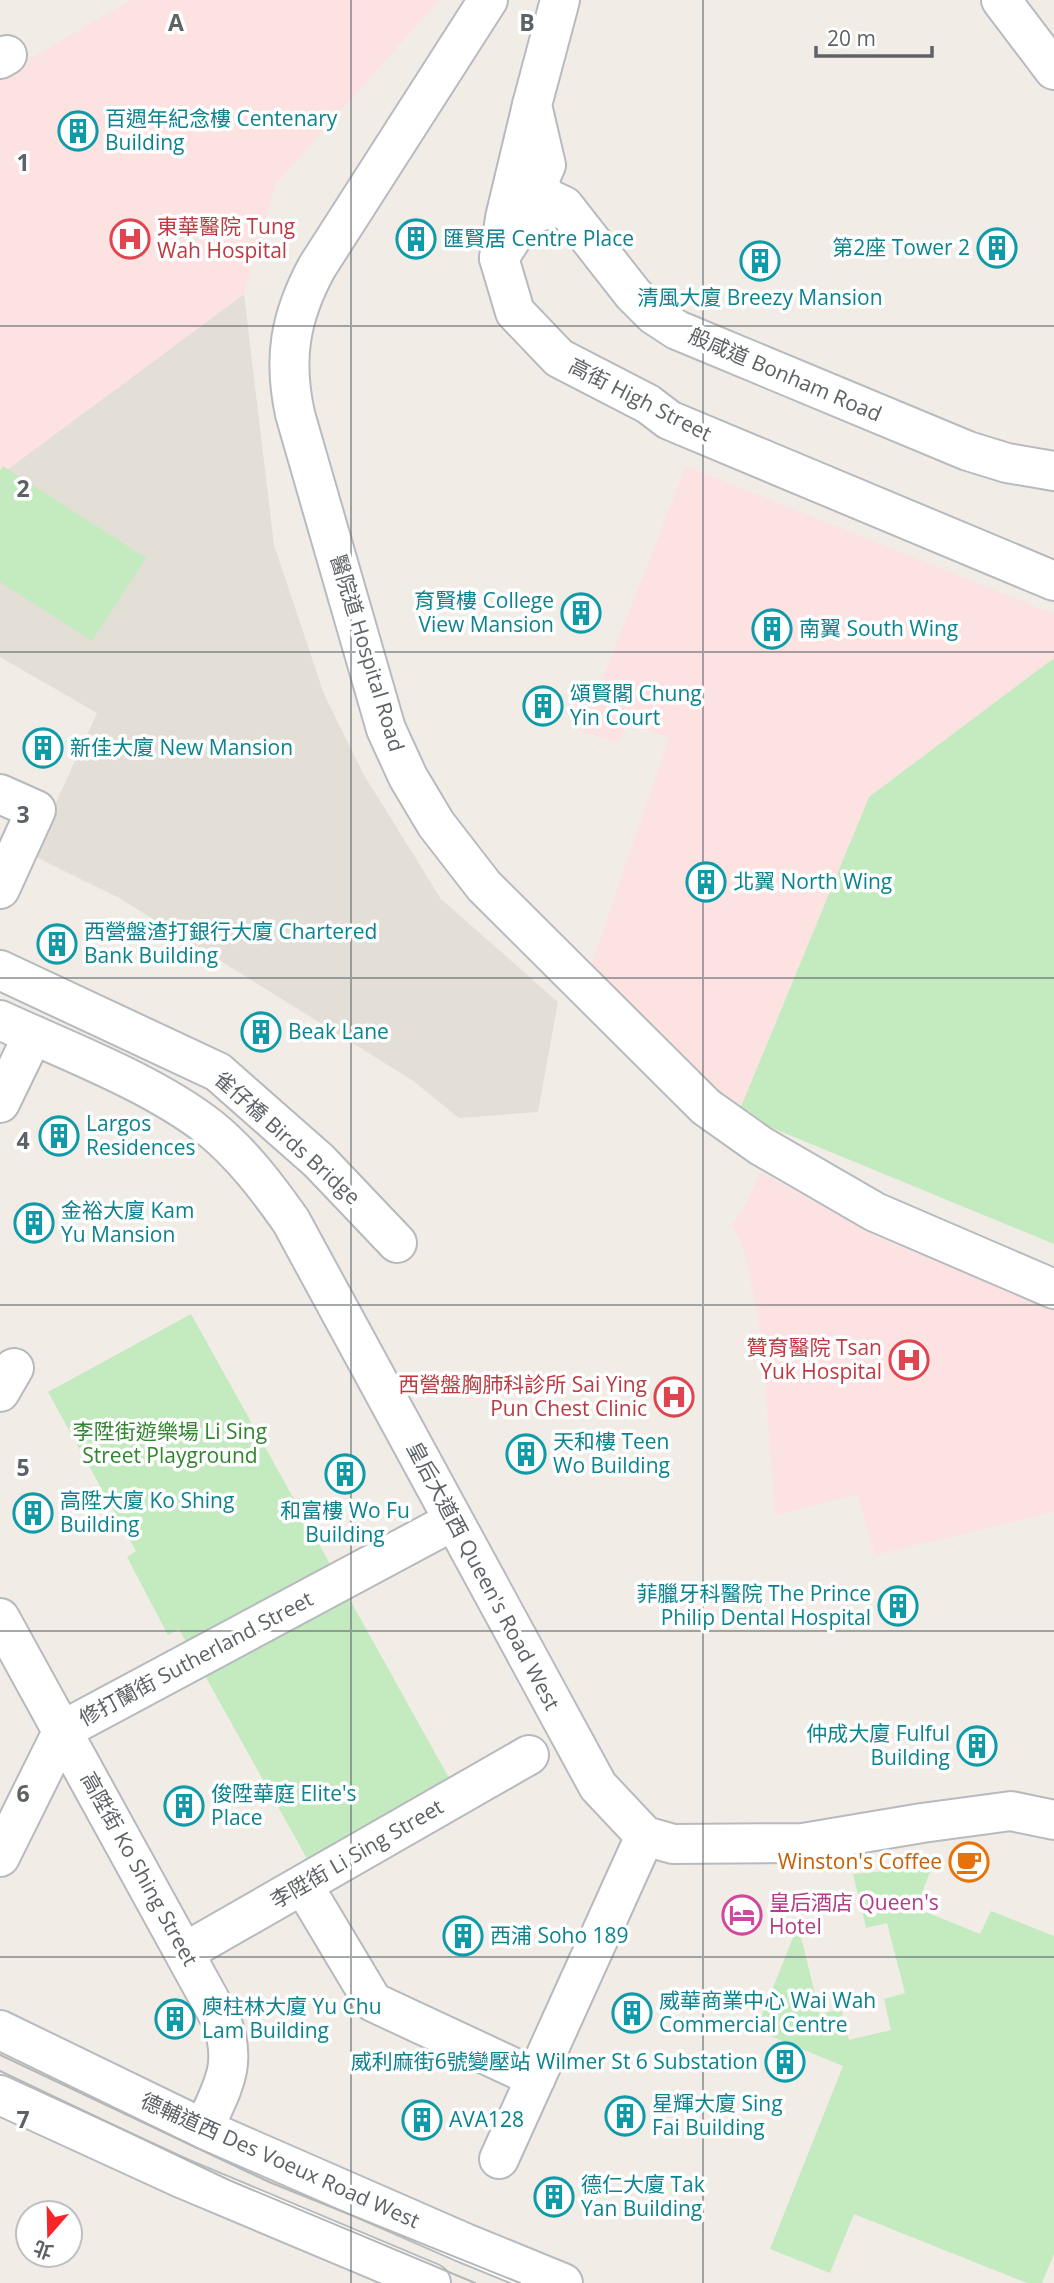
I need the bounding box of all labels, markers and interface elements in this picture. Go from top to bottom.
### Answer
text: A [168,6,184,38]
text: B [519,6,535,38]
scale bar [816,14,932,58]
text: 20 m [827,24,876,52]
place label: 百週年紀念樓 Centenary Building [105,104,338,156]
building icon: 百週年紀念樓 Centenary Building [57,110,99,152]
text: 1 [16,146,30,178]
place label: 東華醫院 Tung Wah Hospital [157,212,295,264]
hospital icon: 東華醫院 Tung Wah Hospital [109,218,151,260]
building icon: 匯賢居 Centre Place [395,218,437,260]
place label: 匯賢居 Centre Place [443,224,634,252]
building icon: 第2座 Tower 2 [976,227,1018,269]
place label: 第2座 Tower 2 [832,233,970,261]
building icon: 清風大廈 Breezy Mansion [739,240,781,282]
place label: 清風大廈 Breezy Mansion [637,283,883,311]
street label: 般咸道 Bonham Road [685,321,886,427]
street label: 高街 High Street [564,351,717,447]
text: 2 [16,472,30,504]
street label: 醫院道 Hospital Road [325,551,411,755]
place label: 育賢樓 College View Mansion [414,586,554,638]
building icon: 育賢樓 College View Mansion [560,592,602,634]
building icon: 南翼 South Wing [751,608,793,650]
place label: 南翼 South Wing [799,614,958,642]
place label: 頌賢閣 Chung Yin Court [570,679,702,731]
building icon: 頌賢閣 Chung Yin Court [522,685,564,727]
building icon: 新佳大廈 New Mansion [22,727,64,769]
place label: 新佳大廈 New Mansion [70,733,293,761]
text: 3 [16,798,30,830]
building icon: 北翼 North Wing [685,861,727,903]
place label: 北翼 North Wing [733,867,892,895]
place label: 西營盤渣打銀行大廈 Chartered Bank Building [84,917,377,969]
building icon: 西營盤渣打銀行大廈 Chartered Bank Building [36,923,78,965]
building icon: Beak Lane [240,1011,282,1053]
place label: Beak Lane [288,1017,389,1045]
street label: 雀仔橋 Birds Bridge [209,1064,367,1210]
place label: Largos Residences [86,1109,195,1161]
building icon: Largos Residences [38,1115,80,1157]
text: 4 [16,1124,30,1156]
place label: 金裕大廈 Kam Yu Mansion [61,1196,194,1248]
building icon: 金裕大廈 Kam Yu Mansion [13,1202,55,1244]
place label: 贊育醫院 Tsan Yuk Hospital [746,1333,882,1385]
hospital icon: 贊育醫院 Tsan Yuk Hospital [888,1339,930,1381]
place label: 西營盤胸肺科診所 Sai Ying Pun Chest Clinic [398,1370,647,1422]
hospital icon: 西營盤胸肺科診所 Sai Ying Pun Chest Clinic [653,1376,695,1418]
park label: 李陞街遊樂場 Li Sing Street Playground [73,1417,267,1469]
place label: 天和樓 Teen Wo Building [553,1427,670,1479]
building icon: 天和樓 Teen Wo Building [505,1433,547,1475]
street label: 皇后大道西 Queen's Road West [401,1436,567,1715]
text: 5 [16,1451,30,1483]
building icon: 和富樓 Wo Fu Building [324,1453,366,1495]
place label: 高陞大廈 Ko Shing Building [60,1486,234,1538]
building icon: 高陞大廈 Ko Shing Building [12,1492,54,1534]
place label: 和富樓 Wo Fu Building [280,1496,410,1548]
place label: 菲臘牙科醫院 The Prince Philip Dental Hospital [637,1579,871,1631]
street label: 修打蘭街 Sutherland Street [74,1584,318,1732]
building icon: 菲臘牙科醫院 The Prince Philip Dental Hospital [877,1585,919,1627]
place label: 仲成大廈 Fulful Building [806,1719,950,1771]
building icon: 仲成大廈 Fulful Building [956,1725,998,1767]
street label: 高陞街 Ko Shing Street [75,1767,205,1970]
text: 6 [16,1777,30,1809]
place label: 俊陞華庭 Elite's Place [211,1779,357,1831]
building icon: 俊陞華庭 Elite's Place [163,1785,205,1827]
street label: 李陞街 Li Sing Street [265,1792,448,1914]
cafe icon: Winston's Coffee [948,1841,990,1883]
place label: Winston's Coffee [778,1847,942,1875]
place label: 皇后酒店 Queen's Hotel [769,1888,939,1940]
hotel icon: 皇后酒店 Queen's Hotel [721,1894,763,1936]
building icon: 西浦 Soho 189 [442,1915,484,1957]
place label: 西浦 Soho 189 [490,1921,629,1949]
place label: 威華商業中心 Wai Wah Commercial Centre [659,1986,876,2038]
place label: 庾柱林大廈 Yu Chu Lam Building [202,1992,382,2044]
building icon: 威華商業中心 Wai Wah Commercial Centre [611,1992,653,2034]
building icon: 庾柱林大廈 Yu Chu Lam Building [154,1998,196,2040]
building icon: 威利麻街6號變壓站 Wilmer St 6 Substation [764,2041,806,2083]
place label: 威利麻街6號變壓站 Wilmer St 6 Substation [351,2047,758,2075]
street label: 德輔道西 Des Voeux Road West [137,2086,424,2234]
place label: 星輝大廈 Sing Fai Building [652,2089,783,2141]
building icon: 星輝大廈 Sing Fai Building [604,2095,646,2137]
building icon: AVA128 [401,2099,443,2141]
text: 7 [16,2103,30,2135]
place label: AVA128 [449,2105,524,2133]
place label: 德仁大廈 Tak Yan Building [581,2170,705,2222]
building icon: 德仁大廈 Tak Yan Building [533,2176,575,2218]
north arrow [14,2199,84,2269]
text: 北 [30,2235,57,2265]

